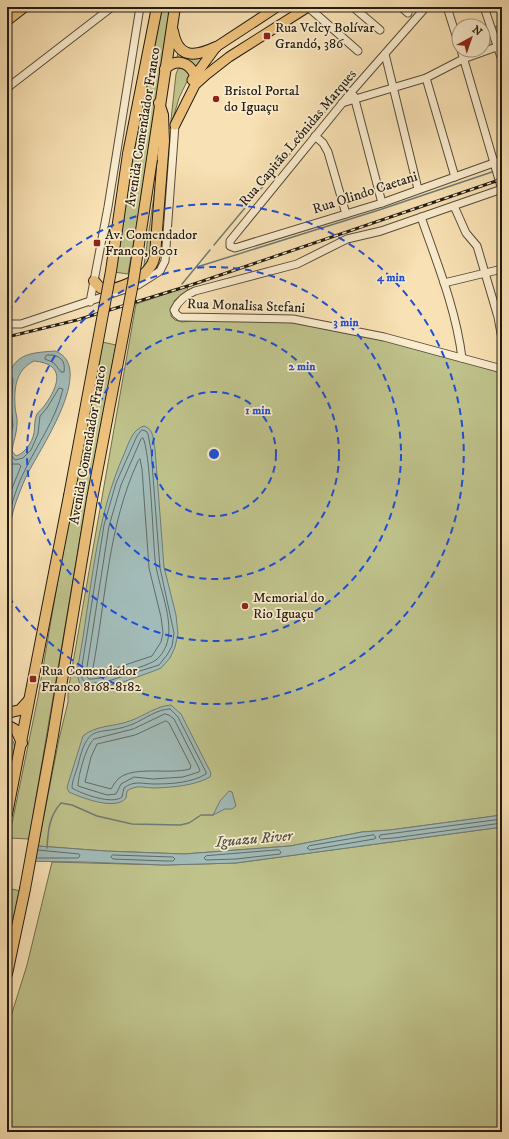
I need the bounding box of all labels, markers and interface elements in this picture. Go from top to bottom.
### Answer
north arrow [451,18,491,58]
place label: Rua Velcy Bolívar Grandó, 386 [275,19,375,53]
text: N [469,23,485,39]
marker: Rua Velcy Bolívar Grandó, 386 [262,31,272,41]
street label: Avenida Comendador Franco [122,46,165,208]
street label: Rua Capitão Leônidas Marques [235,66,361,210]
place label: Bristol Portal do Iguaçu [224,82,300,116]
marker: Bristol Portal do Iguaçu [211,94,221,104]
street label: Rua Olindo Caetani [310,167,420,218]
place label: Av. Comendador Franco, 8001 [105,226,198,260]
marker: Av. Comendador Franco, 8001 [92,238,102,248]
text: 4 min [376,270,406,285]
street label: Rua Monalisa Stefani [187,295,306,317]
text: 3 min [333,315,359,330]
text: 2 min [289,359,316,374]
street label: Avenida Comendador Franco [65,364,111,526]
text: 1 min [245,403,271,418]
centre of rings [207,447,221,461]
place label: Memorial do Rio Iguaçu [253,589,325,623]
marker: Memorial do Rio Iguaçu [240,601,250,611]
place label: Rua Comendador Franco 8168-8182 [41,662,141,696]
marker: Rua Comendador Franco 8168-8182 [28,674,38,684]
water label: Iguazu River [214,826,295,852]

